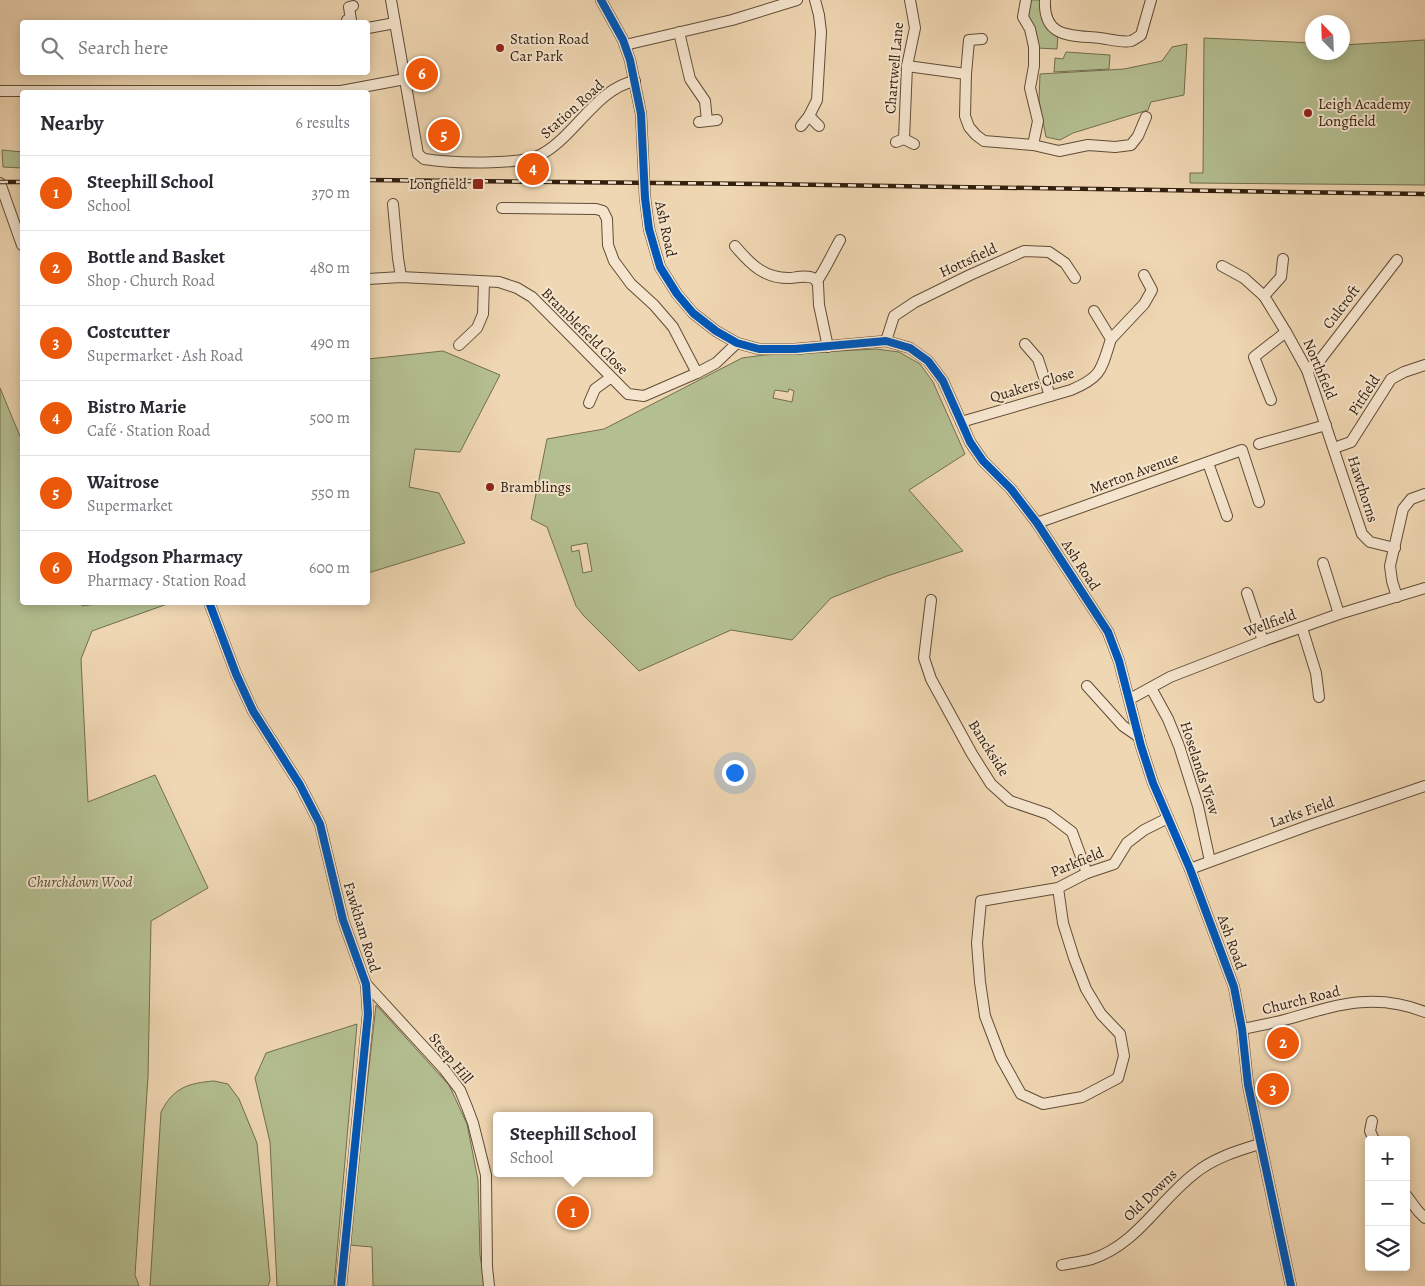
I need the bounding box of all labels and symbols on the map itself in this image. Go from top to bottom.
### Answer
north arrow [1305,15,1350,60]
street label: Chartwell Lane [880,21,908,115]
place label: Station Road Car Park [510,29,590,66]
marker: Station Road Car Park [494,42,506,54]
pin: 6 [406,55,438,93]
street label: Station Road [536,75,609,143]
place label: Leigh Academy Longfield [1318,94,1411,131]
marker: Leigh Academy Longfield [1302,107,1314,119]
pin: 5 [428,116,460,154]
pin: 4 [517,150,549,188]
place label: Longfield [409,174,468,194]
marker: Longfield [471,177,485,191]
street label: Ash Road [650,198,682,260]
street label: Hottsfield [936,238,1001,282]
street label: Culcroft [1318,281,1364,333]
street label: Bramblefield Close [537,283,633,379]
street label: Northfield [1298,336,1342,403]
street label: Quakers Close [987,363,1077,407]
street label: Pitfield [1343,370,1385,419]
street label: Merton Avenue [1087,448,1181,498]
street label: Hawthorns [1343,453,1383,525]
place label: Bramblings [500,477,571,497]
marker: Bramblings [484,481,496,493]
street label: Ash Road [1057,535,1105,595]
street label: Wellfield [1240,604,1300,642]
street label: Banckside [964,716,1014,780]
street label: Hoselands View [1175,719,1225,818]
your location [722,760,748,786]
street label: Larks Field [1267,791,1338,832]
street label: Parkfield [1048,842,1107,882]
park label: Churchdown Wood [27,872,133,892]
street label: Fawkham Road [339,879,386,976]
street label: Ash Road [1213,911,1251,973]
street label: Church Road [1260,980,1343,1019]
pin: 2 [1267,1024,1299,1062]
street label: Steep Hill [424,1028,478,1088]
pin: 3 [1257,1070,1289,1108]
street label: Old Downs [1119,1164,1181,1226]
pin: 1 [557,1193,589,1231]

